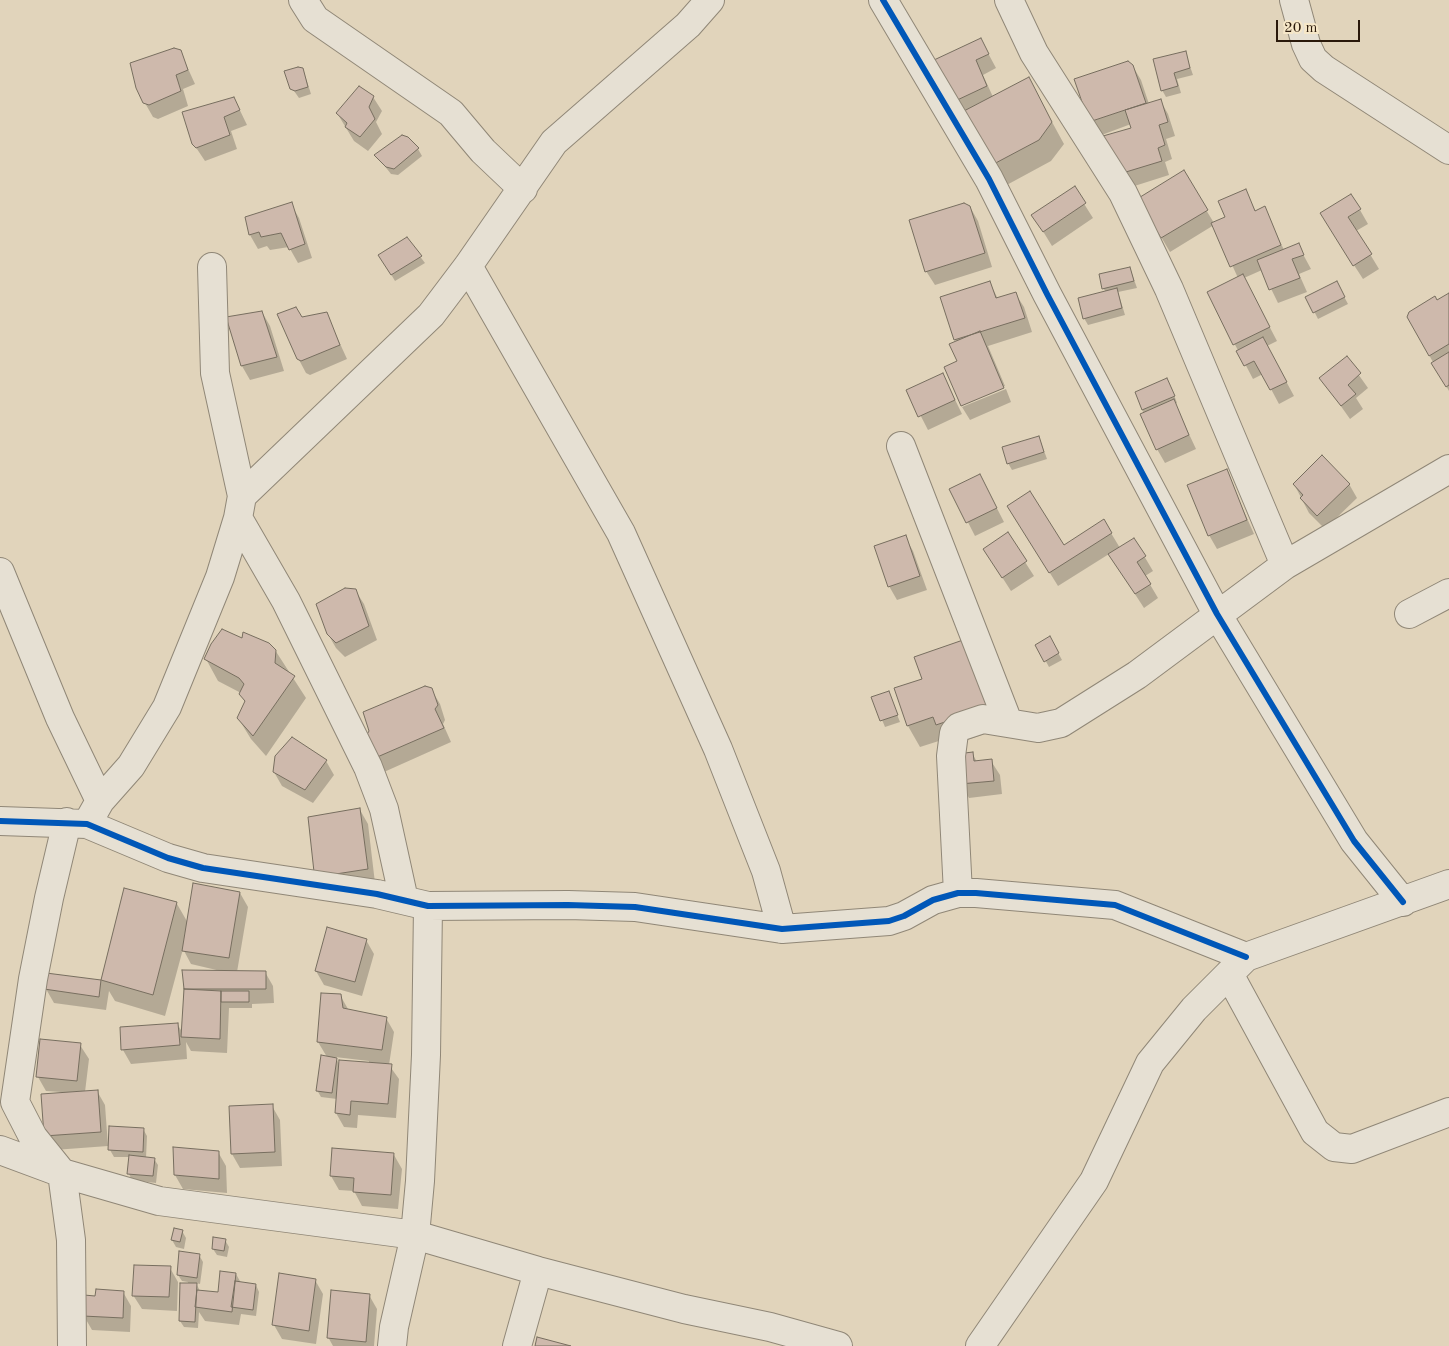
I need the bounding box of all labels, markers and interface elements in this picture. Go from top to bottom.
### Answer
scale bar [1279,10,1363,42]
text: 20 m [1284,21,1318,36]

